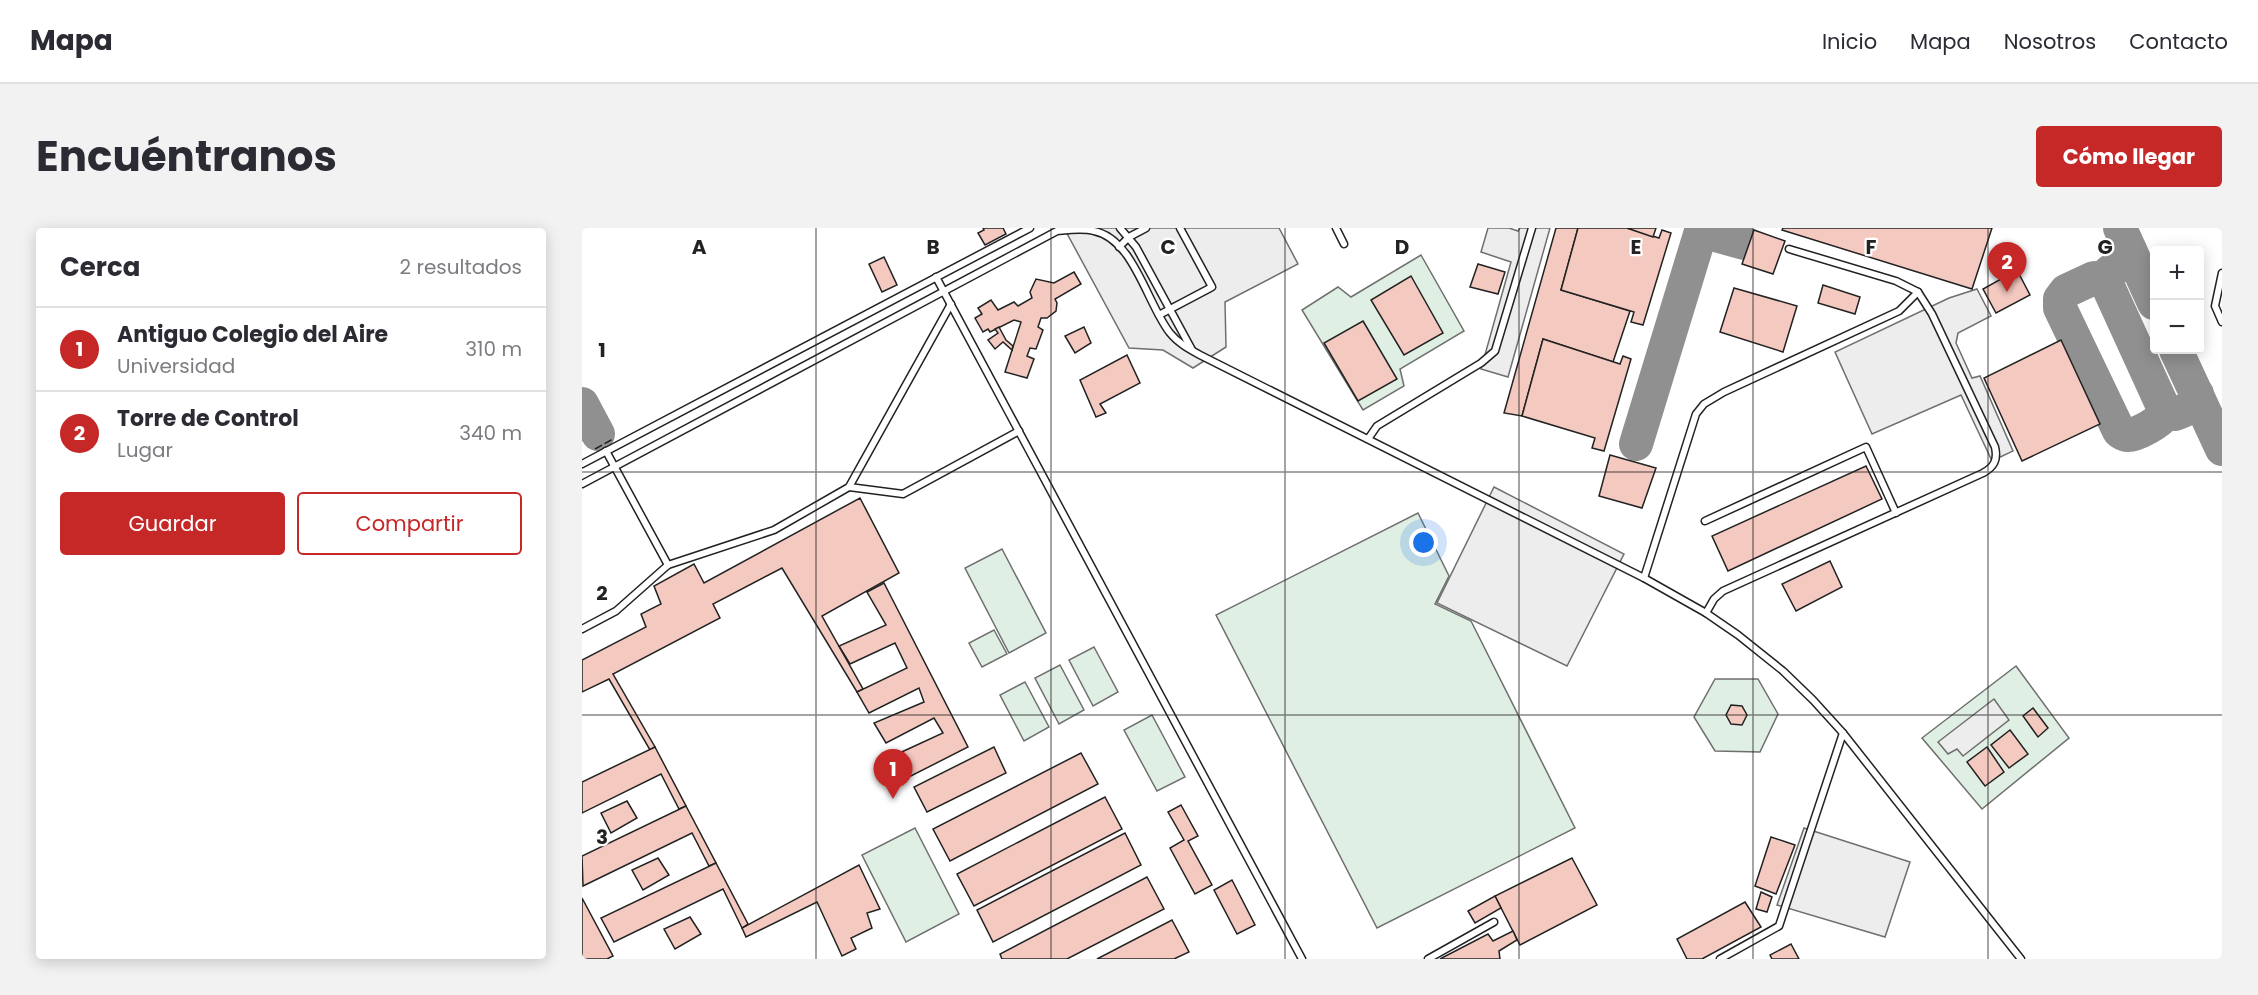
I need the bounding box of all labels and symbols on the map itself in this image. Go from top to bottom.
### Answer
text: A [692,233,707,261]
text: B [926,233,940,261]
text: C [1160,233,1176,261]
text: D [1395,233,1409,261]
text: E [1631,233,1641,261]
text: F [1866,233,1877,261]
text: G [2097,233,2113,261]
pin: 2 [1988,242,2026,292]
text: 1 [598,336,606,364]
your location [1409,528,1438,557]
text: 2 [596,579,608,607]
pin: 1 [874,750,912,799]
text: 3 [596,823,608,851]

